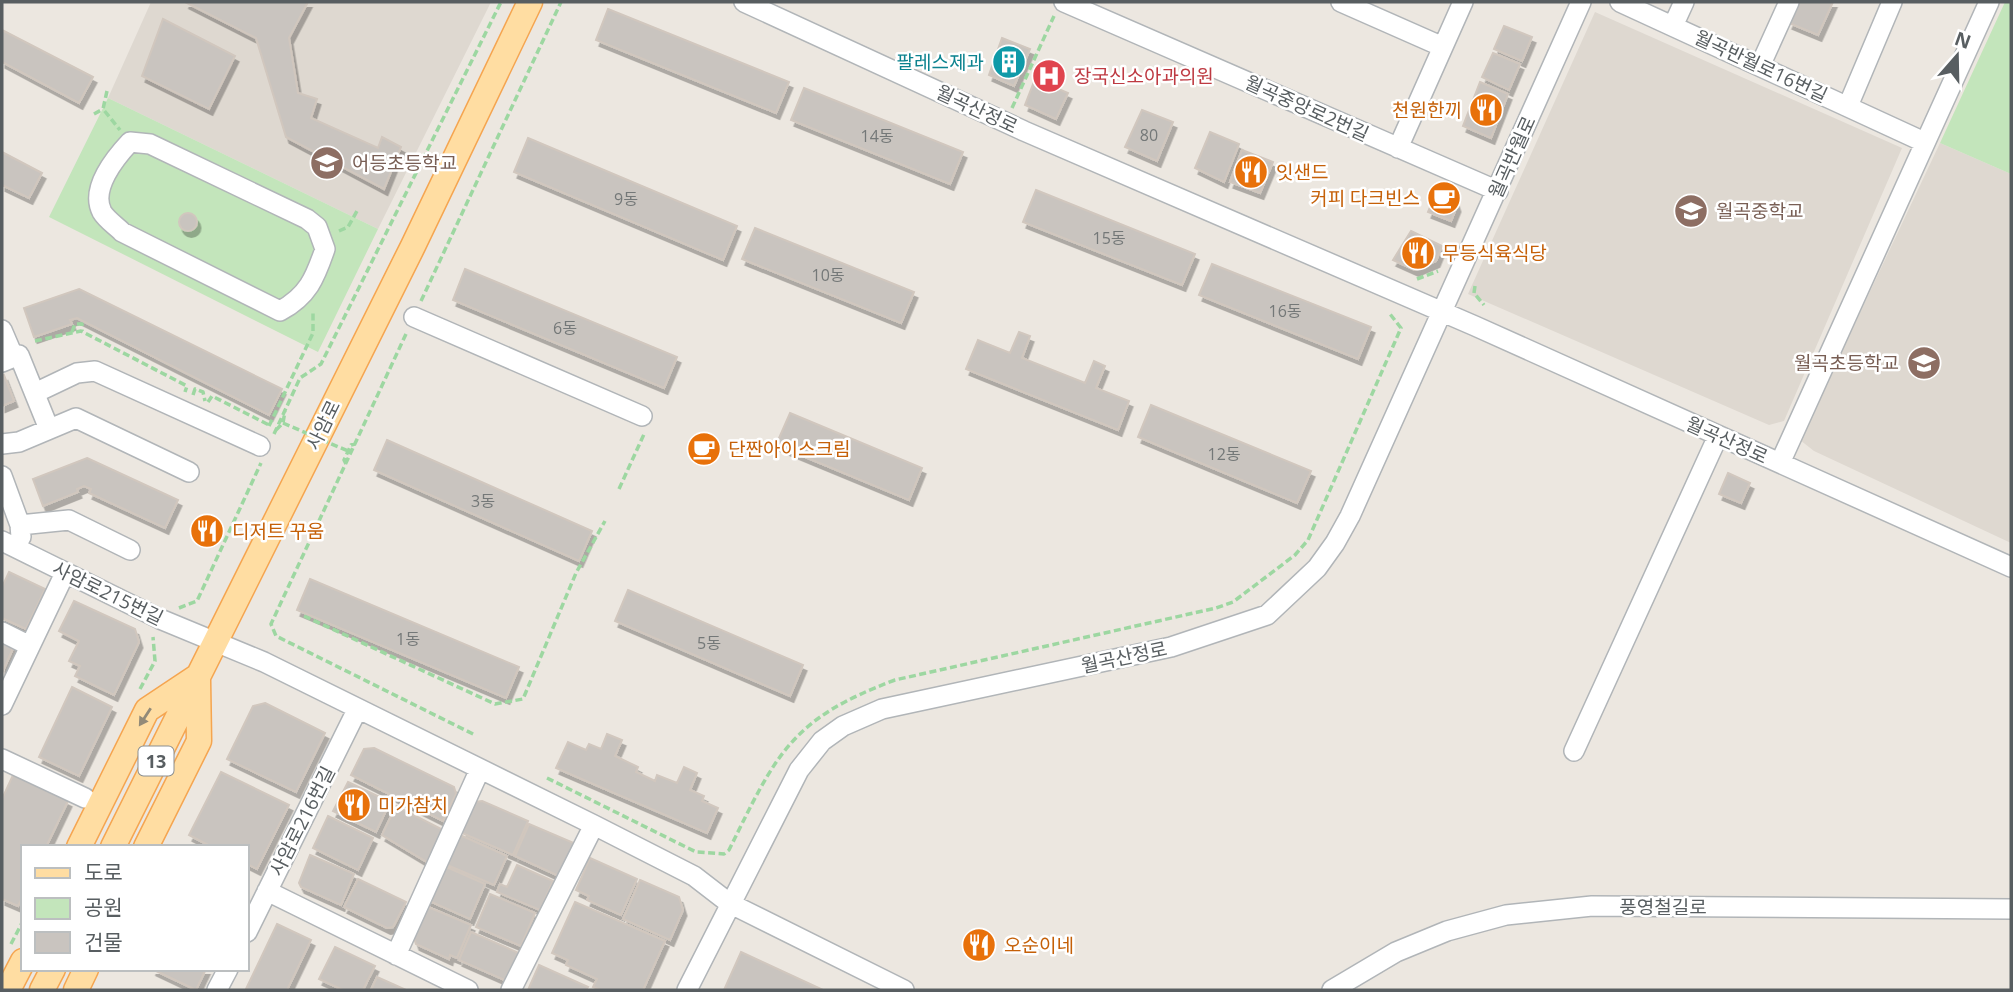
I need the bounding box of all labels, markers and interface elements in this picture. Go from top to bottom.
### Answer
north arrow [1922,21,1992,91]
street label: 월곡반월로16번길 [1690,24,1832,108]
text: N [1951,25,1975,55]
building icon: 팔레스제과 [990,43,1028,81]
place label: 팔레스제과 [897,49,984,75]
hospital icon: 장국신소아과의원 [1030,57,1068,95]
place label: 장국신소아과의원 [1074,63,1214,89]
street label: 월곡중앙로2번길 [1241,69,1373,147]
street label: 월곡산정로 [932,79,1022,139]
restaurant icon: 천원한끼 [1467,91,1505,129]
place label: 천원한끼 [1392,97,1462,123]
street label: 월곡반월로 [1482,112,1542,202]
house number: 80 [1140,124,1158,146]
house number: 14동 [860,125,894,147]
school or university icon: 어등초등학교 [308,144,346,182]
place label: 어등초등학교 [352,150,457,176]
restaurant icon: 잇샌드 [1232,153,1270,191]
place label: 잇샌드 [1276,159,1328,185]
cafe icon: 커피 다크빈스 [1425,179,1463,217]
place label: 커피 다크빈스 [1310,185,1420,211]
house number: 9동 [614,188,638,210]
school or university icon: 월곡중학교 [1672,192,1710,230]
place label: 월곡중학교 [1716,198,1803,224]
house number: 15동 [1092,227,1126,249]
restaurant icon: 무등식육식당 [1399,234,1437,272]
place label: 무등식육식당 [1442,240,1547,266]
house number: 10동 [811,264,845,286]
house number: 16동 [1268,300,1302,322]
house number: 6동 [553,317,577,339]
school or university icon: 월곡초등학교 [1905,344,1943,382]
place label: 월곡초등학교 [1794,350,1899,376]
street label: 사암로 [300,396,346,454]
street label: 월곡산정로 [1682,410,1772,470]
cafe icon: 단짠아이스크림 [685,430,723,468]
place label: 단짠아이스크림 [728,436,850,462]
house number: 12동 [1207,443,1241,465]
house number: 3동 [471,490,495,512]
restaurant icon: 디저트 꾸움 [188,512,226,550]
place label: 디저트 꾸움 [232,518,324,544]
street label: 사암로215번길 [48,555,168,631]
house number: 1동 [396,628,420,650]
house number: 5동 [697,632,721,654]
street label: 월곡산정로 [1079,635,1169,679]
one-way arrow [138,708,152,726]
road number: 13 [138,746,174,776]
street label: 사암로216번길 [263,762,341,880]
restaurant icon: 미가참치 [335,786,373,824]
place label: 미가참치 [378,792,448,818]
legend [21,845,248,971]
text: 도로 [84,858,123,886]
text: 공원 [84,893,123,921]
street label: 풍영철길로 [1619,894,1707,920]
restaurant icon: 오순이네 [960,926,998,964]
text: 건물 [84,928,123,956]
place label: 오순이네 [1004,932,1074,958]

